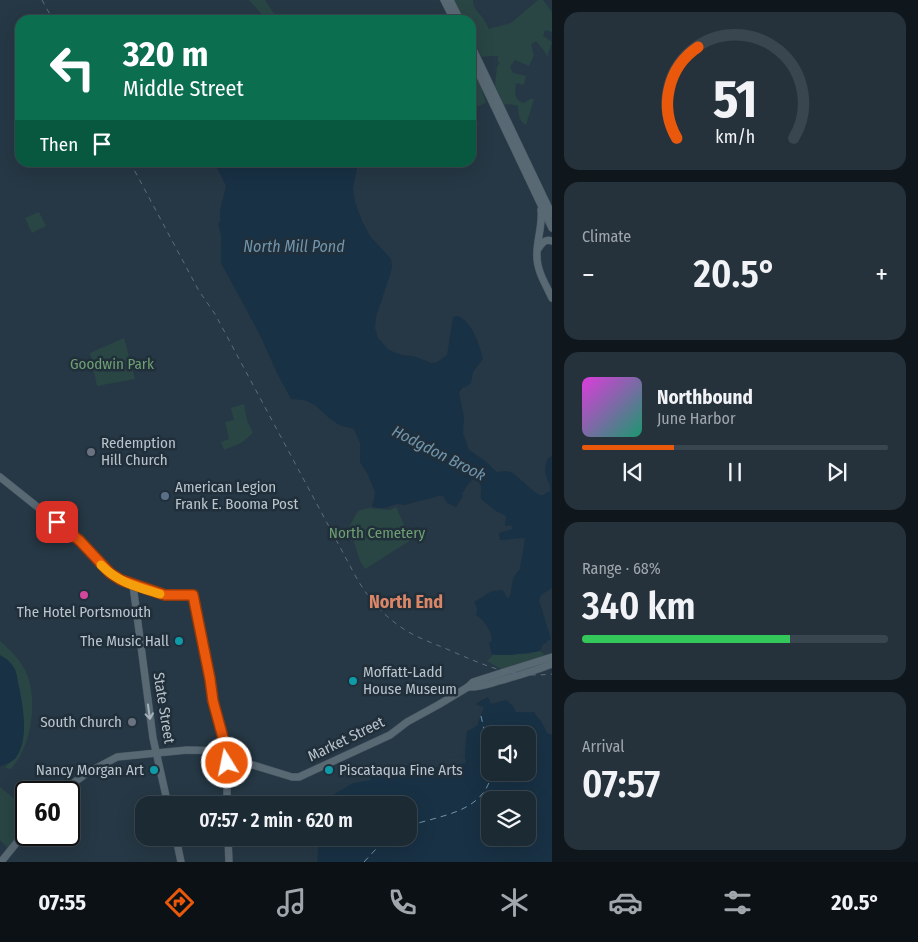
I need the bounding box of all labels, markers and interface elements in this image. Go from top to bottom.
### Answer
text: 320 m [123,33,209,75]
icon: left [40,35,105,100]
text: 51 [713,68,757,131]
text: Middle Street [123,75,244,102]
text: km/h [715,126,755,148]
icon: arrive [88,130,116,158]
text: Then [40,133,78,156]
text: Climate [582,227,631,246]
water label: North Mill Pond [243,237,345,256]
text: 20.5° [694,251,776,297]
text: − [582,258,595,291]
text: + [875,258,888,291]
park label: Goodwin Park [70,355,154,373]
text: Northbound [657,386,753,409]
text: June Harbor [657,409,735,428]
water label: Hodgdon Brook [389,421,489,485]
place label: Redemption Hill Church [101,434,176,469]
marker: Redemption Hill Church [85,446,97,458]
icon: previous [619,458,647,486]
icon: pause [721,458,749,486]
icon: next [823,458,851,486]
place label: American Legion Frank E. Booma Post [175,478,298,513]
marker: American Legion Frank E. Booma Post [159,490,171,502]
pin [36,501,78,543]
icon: arrive [43,508,71,536]
park label: North Cemetery [329,524,425,542]
text: Range · 68% [582,559,661,578]
text: 340 km [582,583,696,629]
marker: The Hotel Portsmouth [78,589,90,601]
district label: North End [369,591,443,613]
place label: The Hotel Portsmouth [17,603,151,621]
place label: The Music Hall [80,632,169,650]
marker: The Music Hall [173,635,185,647]
place label: Moffatt-Ladd House Museum [363,663,457,698]
street label: State Street [149,671,179,745]
marker: Moffatt-Ladd House Museum [347,675,359,687]
one-way arrow [144,703,154,719]
place label: South Church [40,713,122,731]
street label: Market Street [305,713,387,765]
marker: South Church [126,716,138,728]
map controls [481,726,536,846]
button: sound [481,726,536,781]
position arrow [200,736,252,788]
text: Arrival [582,737,624,756]
place label: Nancy Morgan Art [36,761,144,779]
place label: Piscataqua Fine Arts [339,761,463,779]
text: 07:57 [582,761,660,807]
marker: Nancy Morgan Art [148,764,160,776]
marker: Piscataqua Fine Arts [323,764,335,776]
speed limit sign: 60 [15,781,80,846]
button: layers [481,791,536,846]
text: 07:57 · 2 min · 620 m [199,809,353,832]
icon: directions [162,885,197,920]
icon: music [274,885,309,920]
icon: phone [385,885,420,920]
icon: climate [497,885,532,920]
icon: car [608,885,643,920]
icon: filters [720,885,755,920]
text: 07:55 [38,889,86,916]
text: 20.5° [831,889,880,916]

